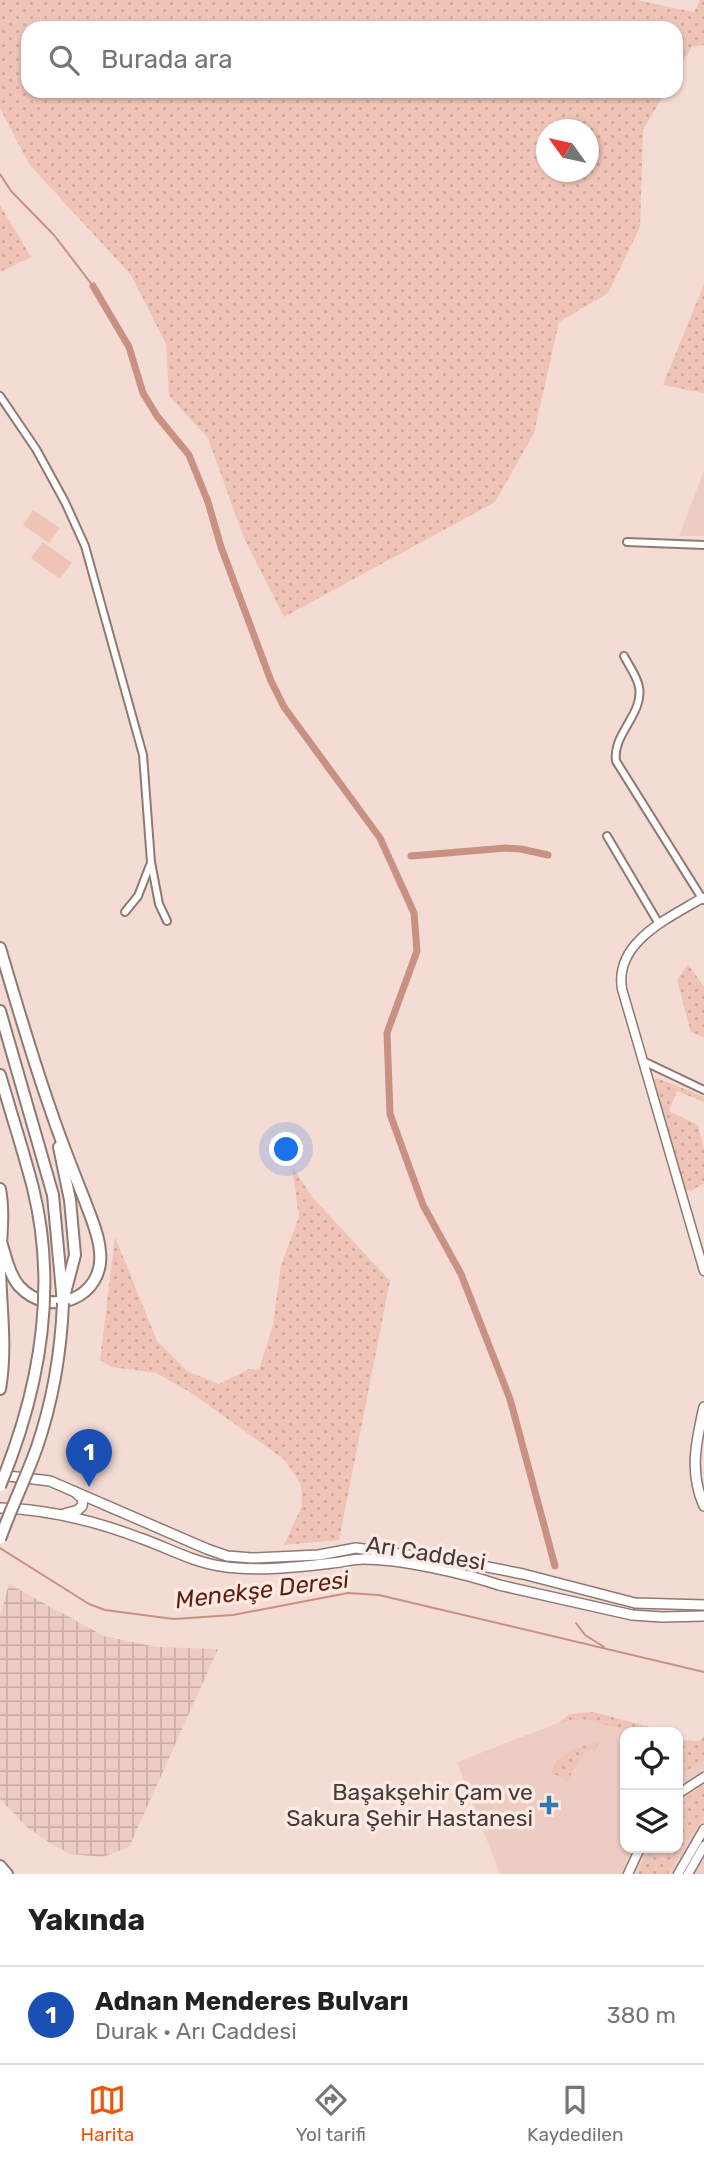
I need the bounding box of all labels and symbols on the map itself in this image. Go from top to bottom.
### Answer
north arrow [536,119,599,182]
your location [269,1132,303,1166]
pin: 1 [66,1429,112,1487]
street label: Arı Caddesi [364,1530,488,1576]
water label: Menekşe Deresi [174,1565,352,1615]
place label: Başakşehir Çam ve Sakura Şehir Hastanesi [286,1778,533,1832]
marker: Başakşehir Çam ve Sakura Şehir Hastanesi [539,1795,559,1815]

